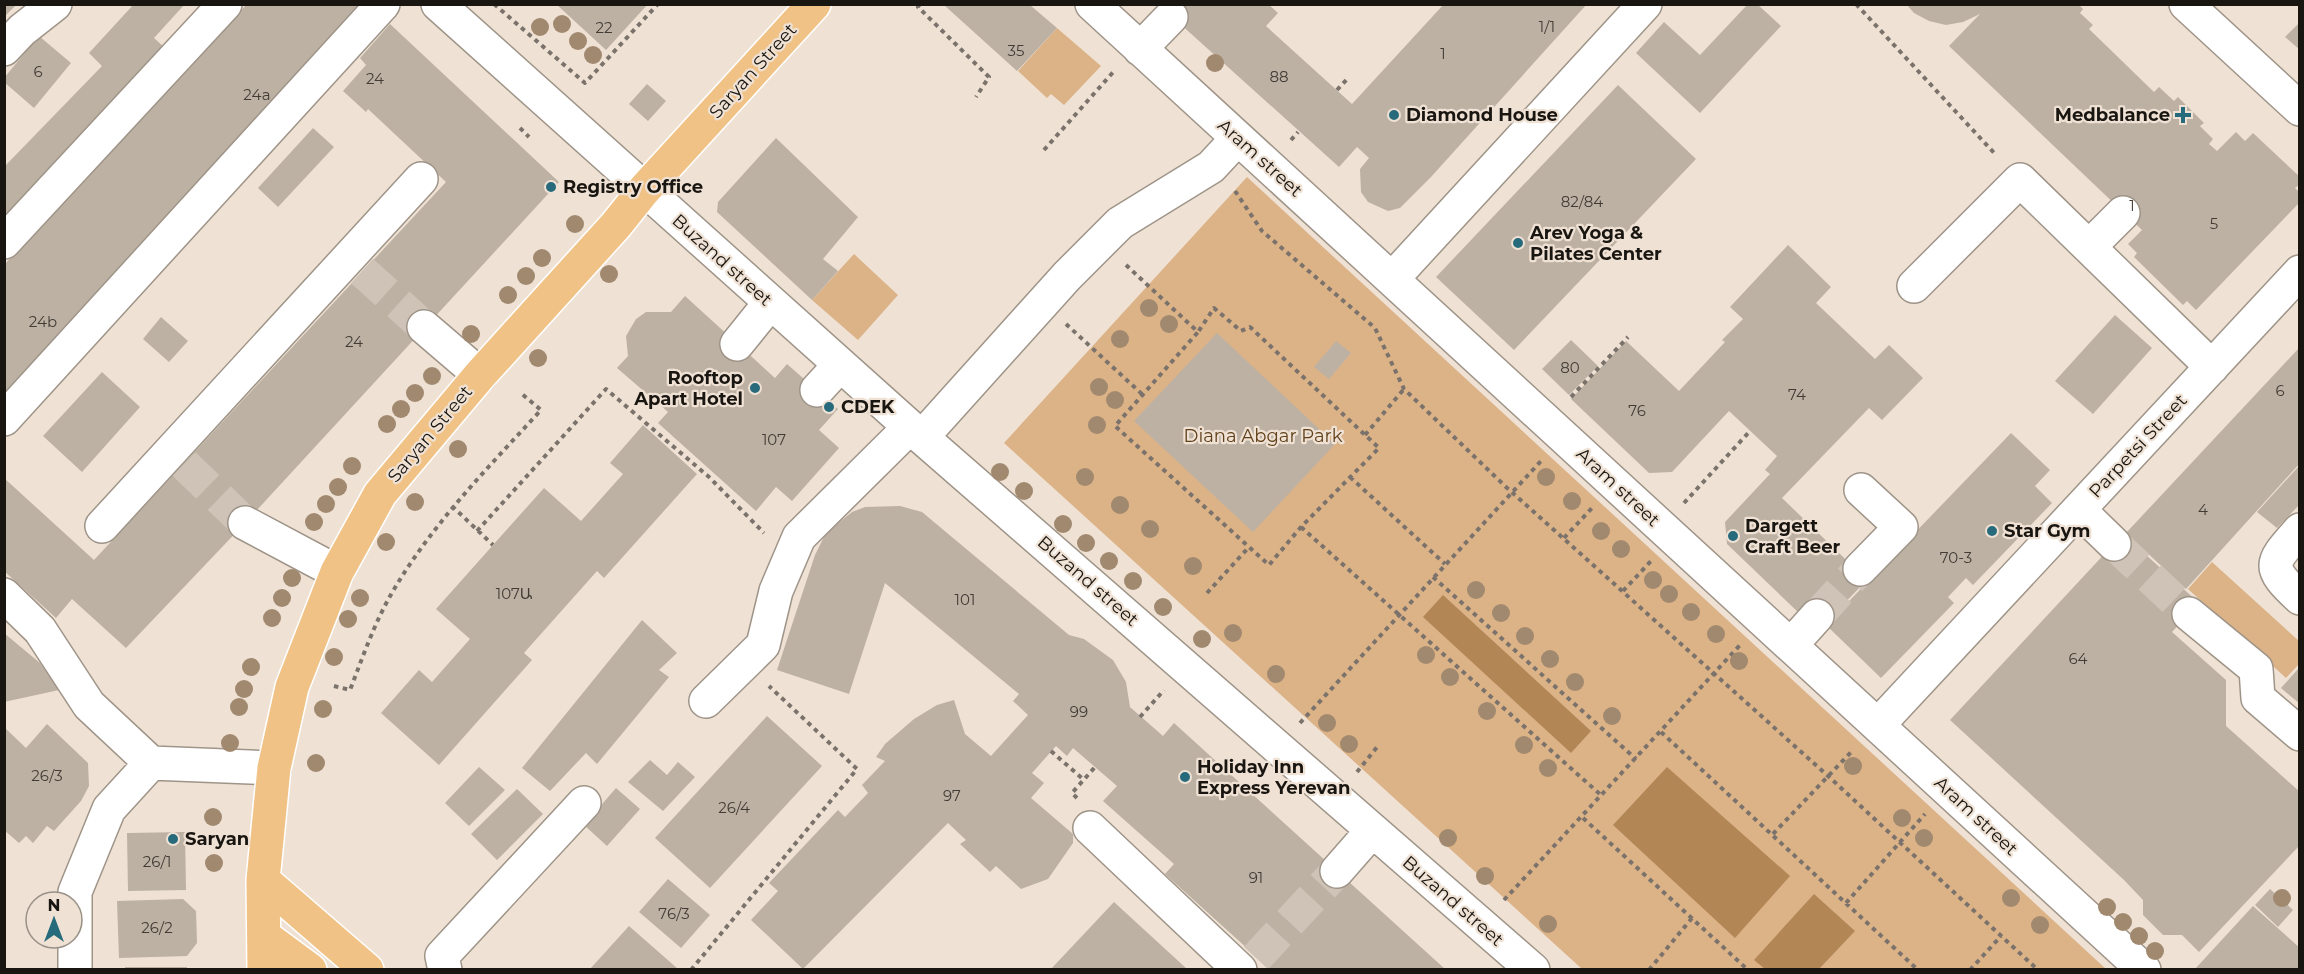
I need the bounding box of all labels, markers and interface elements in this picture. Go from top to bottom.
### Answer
house number: 1/1 [1539,17,1555,36]
house number: 22 [595,18,613,37]
street label: Saryan Street [705,19,801,123]
house number: 35 [1008,41,1024,60]
house number: 1 [1440,44,1446,63]
house number: 6 [33,62,43,81]
house number: 88 [1269,67,1289,86]
house number: 24 [366,69,384,88]
house number: 24a [243,85,271,104]
place label: Diamond House [1406,104,1558,126]
place label: Medbalance [2055,104,2170,126]
marker: Medbalance [2174,106,2192,124]
marker: Diamond House [1387,108,1401,122]
street label: Aram street [1213,114,1307,202]
place label: Registry Office [563,176,703,198]
marker: Registry Office [544,180,558,194]
house number: 82/84 [1561,192,1603,211]
house number: 1 [2129,196,2135,215]
street label: Buzand street [668,209,776,311]
house number: 5 [2210,214,2218,233]
place label: Arev Yoga & Pilates Center [1529,222,1662,265]
marker: Arev Yoga & Pilates Center [1511,236,1525,250]
house number: 24b [29,312,57,331]
house number: 24 [345,332,363,351]
house number: 80 [1560,358,1580,377]
place label: Rooftop Apart Hotel [633,367,743,410]
street label: Saryan Street [383,381,477,487]
marker: Rooftop Apart Hotel [748,381,762,395]
house number: 6 [2275,381,2285,400]
house number: 74 [1788,385,1806,404]
street label: Parpetsi Street [2084,390,2192,502]
place label: CDEK [841,396,895,418]
marker: CDEK [822,400,836,414]
house number: 76 [1628,401,1646,420]
park label: Diana Abgar Park [1184,425,1343,447]
house number: 107 [762,430,786,449]
street label: Aram street [1572,443,1664,531]
house number: 4 [2198,500,2208,519]
place label: Dargett Craft Beer [1745,515,1841,558]
place label: Star Gym [2004,520,2090,542]
marker: Star Gym [1985,524,1999,538]
marker: Dargett Craft Beer [1726,529,1740,543]
street label: Buzand street [1033,531,1143,631]
house number: 70-3 [1940,548,1972,567]
house number: 107Ա [496,584,533,603]
house number: 101 [955,590,975,609]
house number: 64 [2068,649,2088,668]
house number: 99 [1070,702,1088,721]
place label: Holiday Inn Express Yerevan [1197,756,1350,799]
house number: 26/3 [31,766,63,785]
marker: Holiday Inn Express Yerevan [1178,770,1192,784]
street label: Aram street [1930,772,2022,860]
house number: 97 [943,786,961,805]
house number: 26/4 [718,798,750,817]
place label: Saryan [185,828,249,850]
marker: Saryan [166,832,180,846]
street label: Buzand street [1398,851,1508,951]
house number: 26/1 [143,852,171,871]
house number: 91 [1249,868,1263,887]
north arrow [24,890,84,950]
text: N [48,896,60,915]
house number: 76/3 [658,904,690,923]
house number: 26/2 [141,918,173,937]

